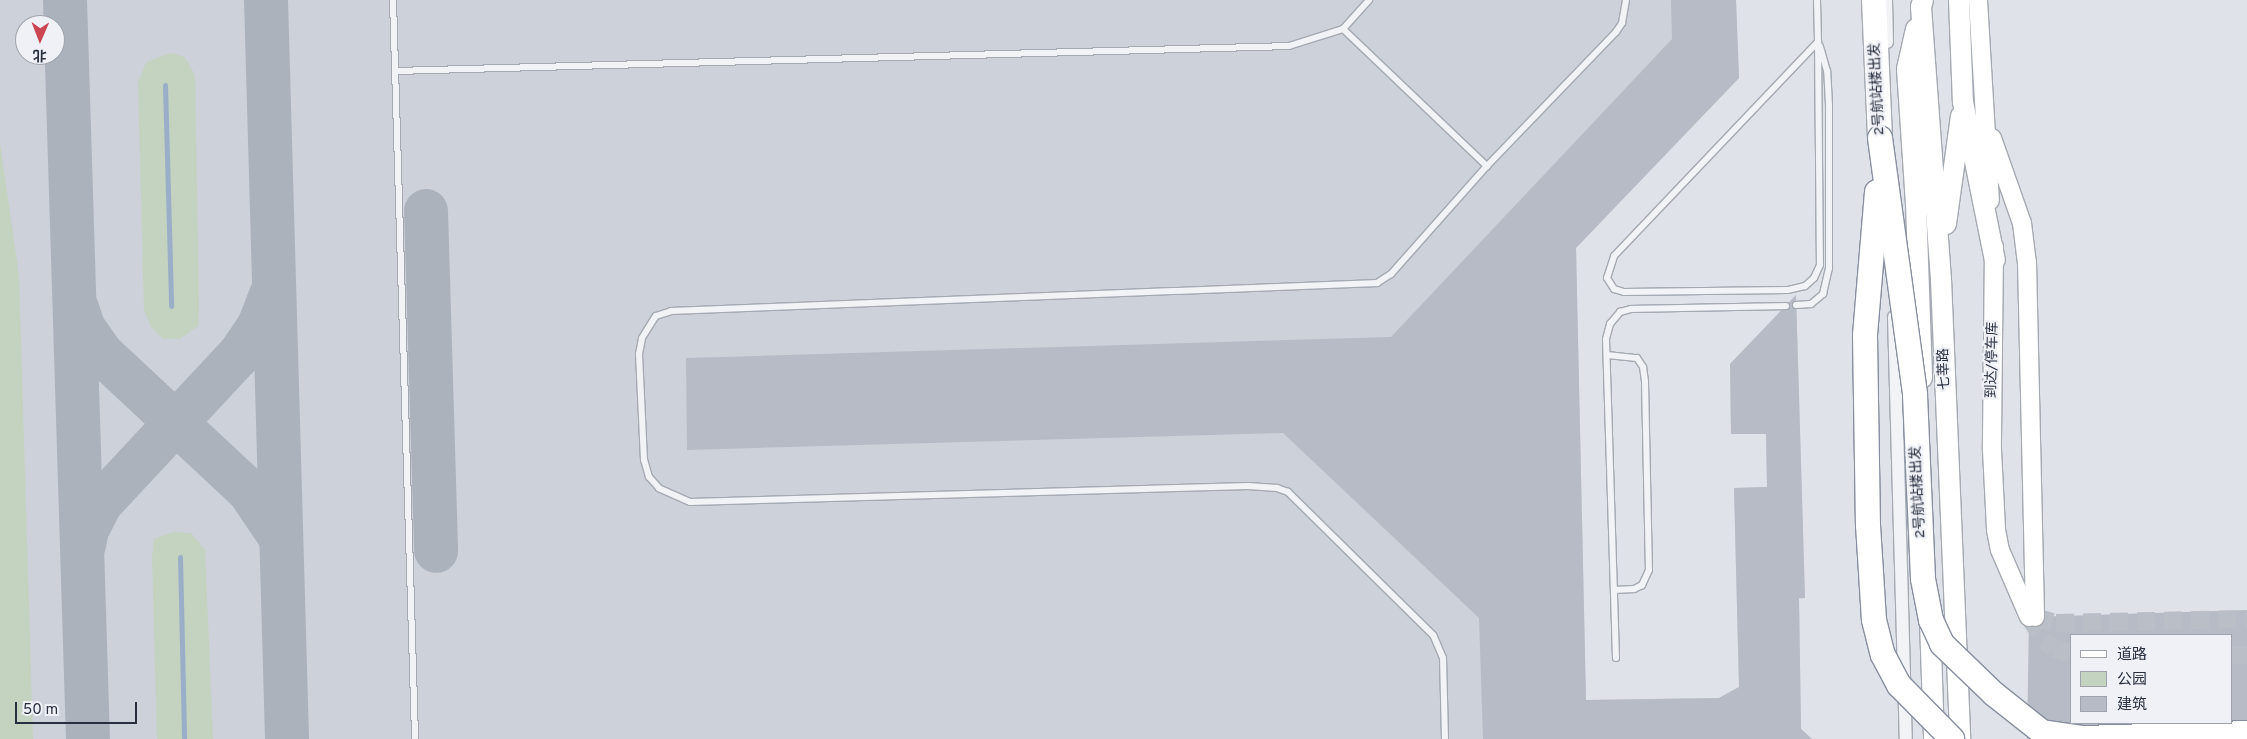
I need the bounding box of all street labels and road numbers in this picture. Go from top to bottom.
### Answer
street label: 2号航站楼出发 [1867,42,1889,136]
street label: 到达/停车库 [1984,321,2002,399]
street label: 七莘路 [1936,348,1954,390]
street label: 2号航站楼出发 [1908,445,1930,539]

